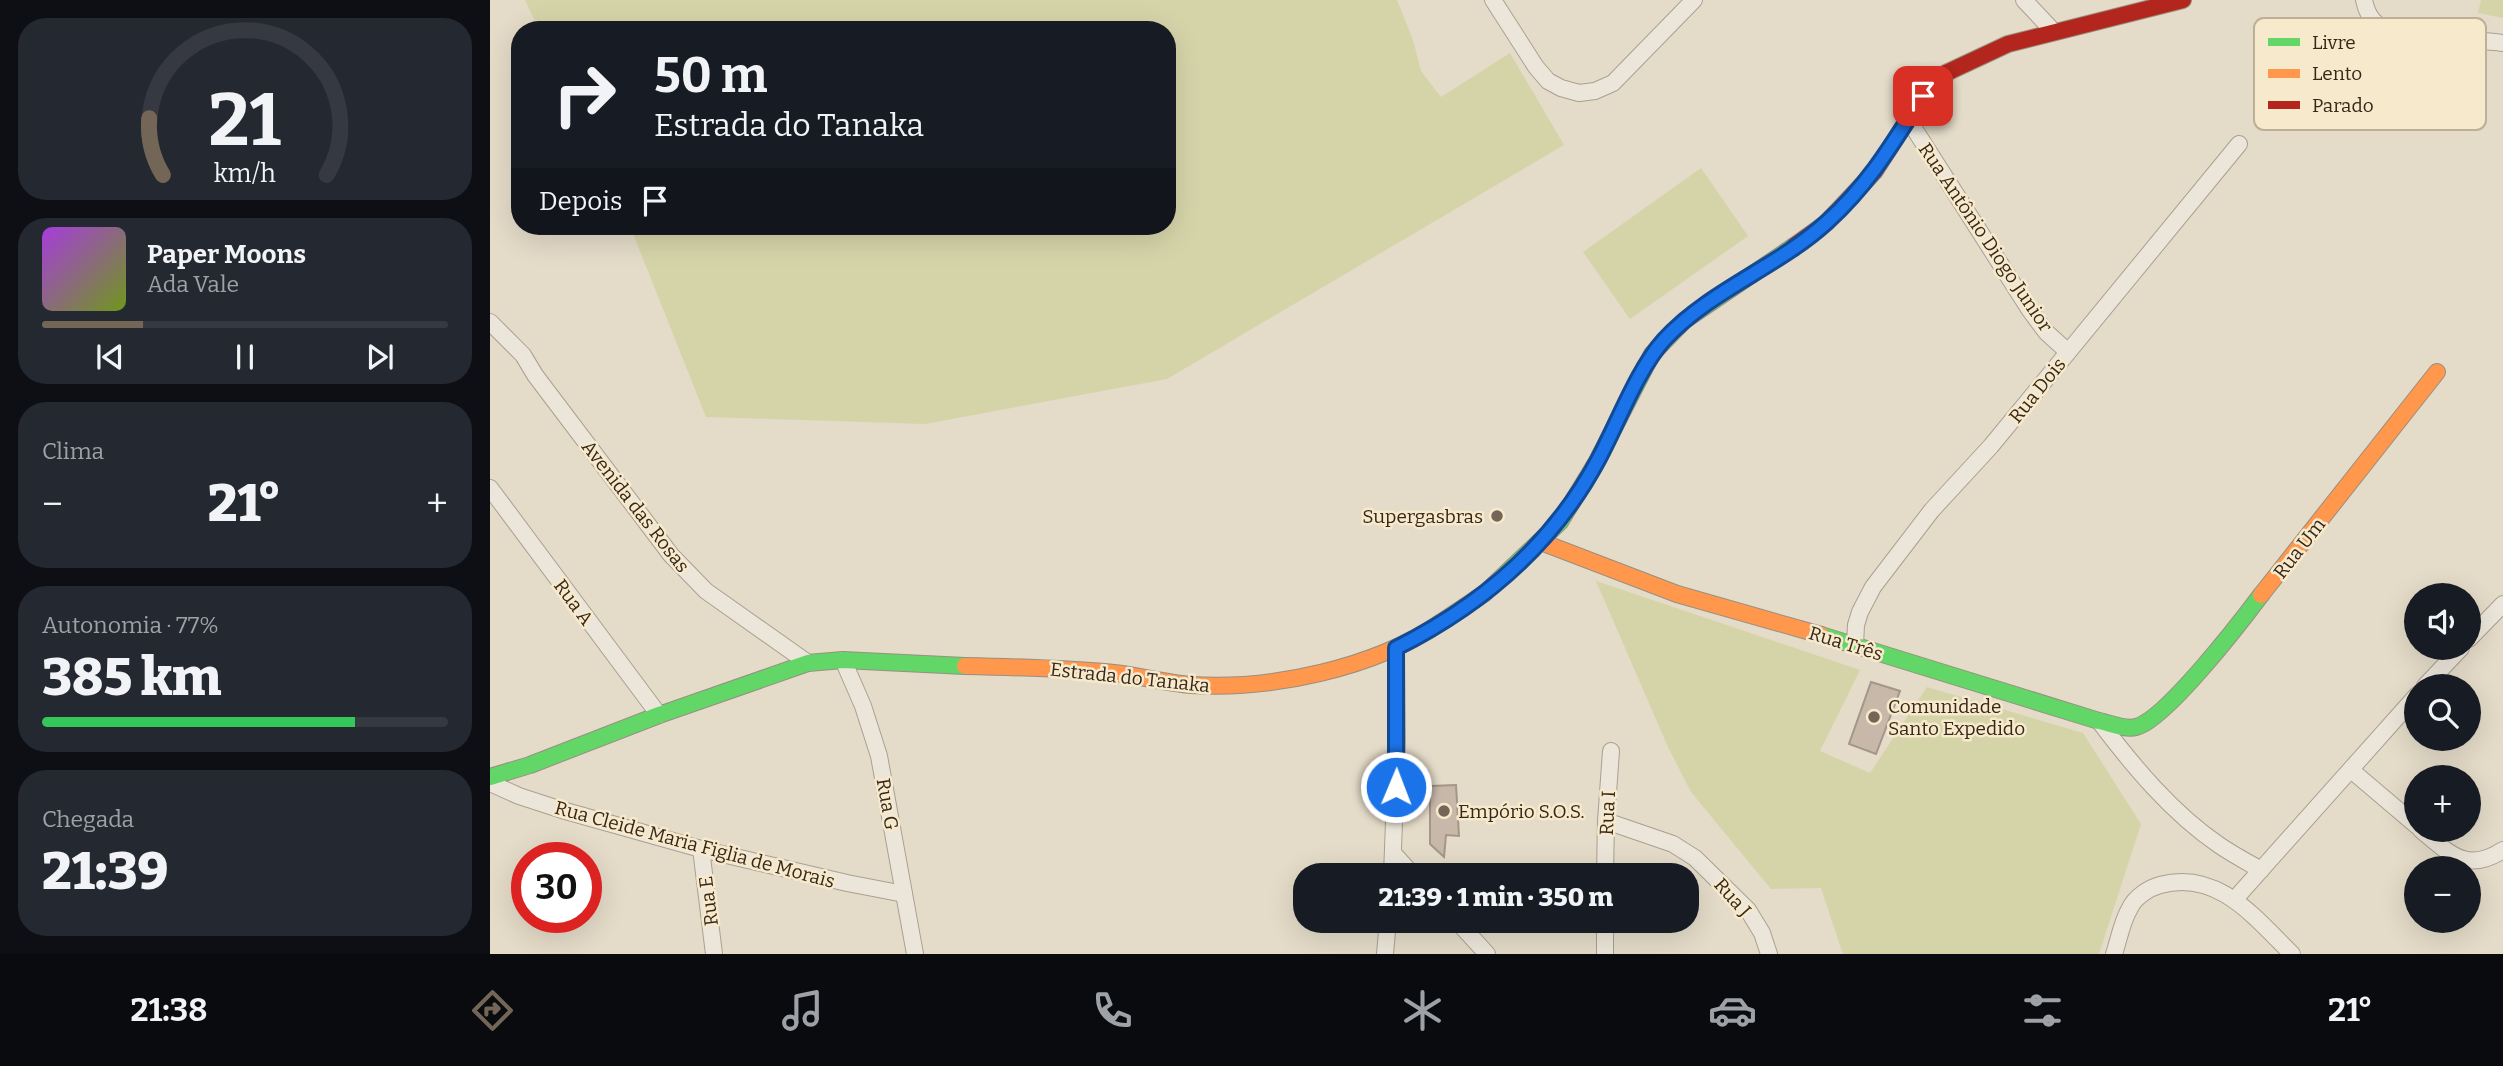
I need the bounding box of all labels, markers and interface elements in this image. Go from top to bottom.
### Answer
legend [2254,18,2486,130]
text: Livre [2312,31,2356,54]
text: 50 m [654,46,767,105]
icon: right [539,49,630,140]
text: Lento [2312,62,2362,85]
pin [1893,66,1953,126]
text: 21 [209,77,282,164]
icon: arrive [1904,77,1942,115]
text: Parado [2312,94,2374,117]
text: Estrada do Tanaka [654,106,924,144]
street label: Rua Antônio Diogo Junior [1914,138,2058,337]
text: km/h [214,159,276,189]
icon: arrive [636,182,674,220]
text: Depois [539,186,622,217]
text: Paper Moons [147,239,306,270]
text: Ada Vale [147,270,239,298]
icon: previous [91,338,129,376]
icon: pause [226,338,264,376]
icon: next [361,338,399,376]
street label: Rua Dois [2004,353,2071,428]
street label: Avenida das Rosas [577,436,694,577]
text: Clima [42,437,104,465]
text: 21° [208,472,281,535]
text: − [42,481,63,527]
text: + [426,481,448,527]
place label: Supergasbras [1362,505,1483,528]
marker: Supergasbras [1489,508,1505,524]
street label: Rua Um [2269,513,2330,583]
street label: Rua A [549,575,599,630]
map controls [2404,583,2481,933]
button: sound [2404,583,2481,660]
text: Autonomia · 77% [42,611,219,639]
street label: Rua Três [1806,621,1886,666]
text: 385 km [42,646,222,709]
street label: Estrada do Tanaka [1049,658,1211,697]
button: search [2404,674,2481,751]
place label: Comunidade Santo Expedido [1888,695,2025,740]
marker: Comunidade Santo Expedido [1866,709,1882,725]
position arrow [1359,750,1433,824]
button: + [2404,765,2481,842]
street label: Rua G [872,776,903,832]
street label: Rua I [1595,790,1620,836]
street label: Rua Cleide Maria Figlia de Morais [552,796,837,893]
place label: Empório S.O.S. [1458,800,1585,823]
marker: Empório S.O.S. [1436,803,1452,819]
text: Chegada [42,805,134,833]
text: 21:39 [42,840,168,903]
speed limit sign: 30 [511,842,602,933]
button: − [2404,856,2481,933]
street label: Rua J [1709,873,1756,922]
street label: Rua E [694,875,723,927]
text: 21:39 · 1 min · 350 m [1379,882,1613,913]
icon: directions [468,986,517,1035]
icon: music [778,986,827,1035]
icon: phone [1088,986,1137,1035]
icon: climate [1398,986,1447,1035]
icon: car [1708,986,1757,1035]
icon: filters [2018,986,2067,1035]
text: 21:38 [130,991,207,1029]
text: 21° [2328,991,2373,1029]

